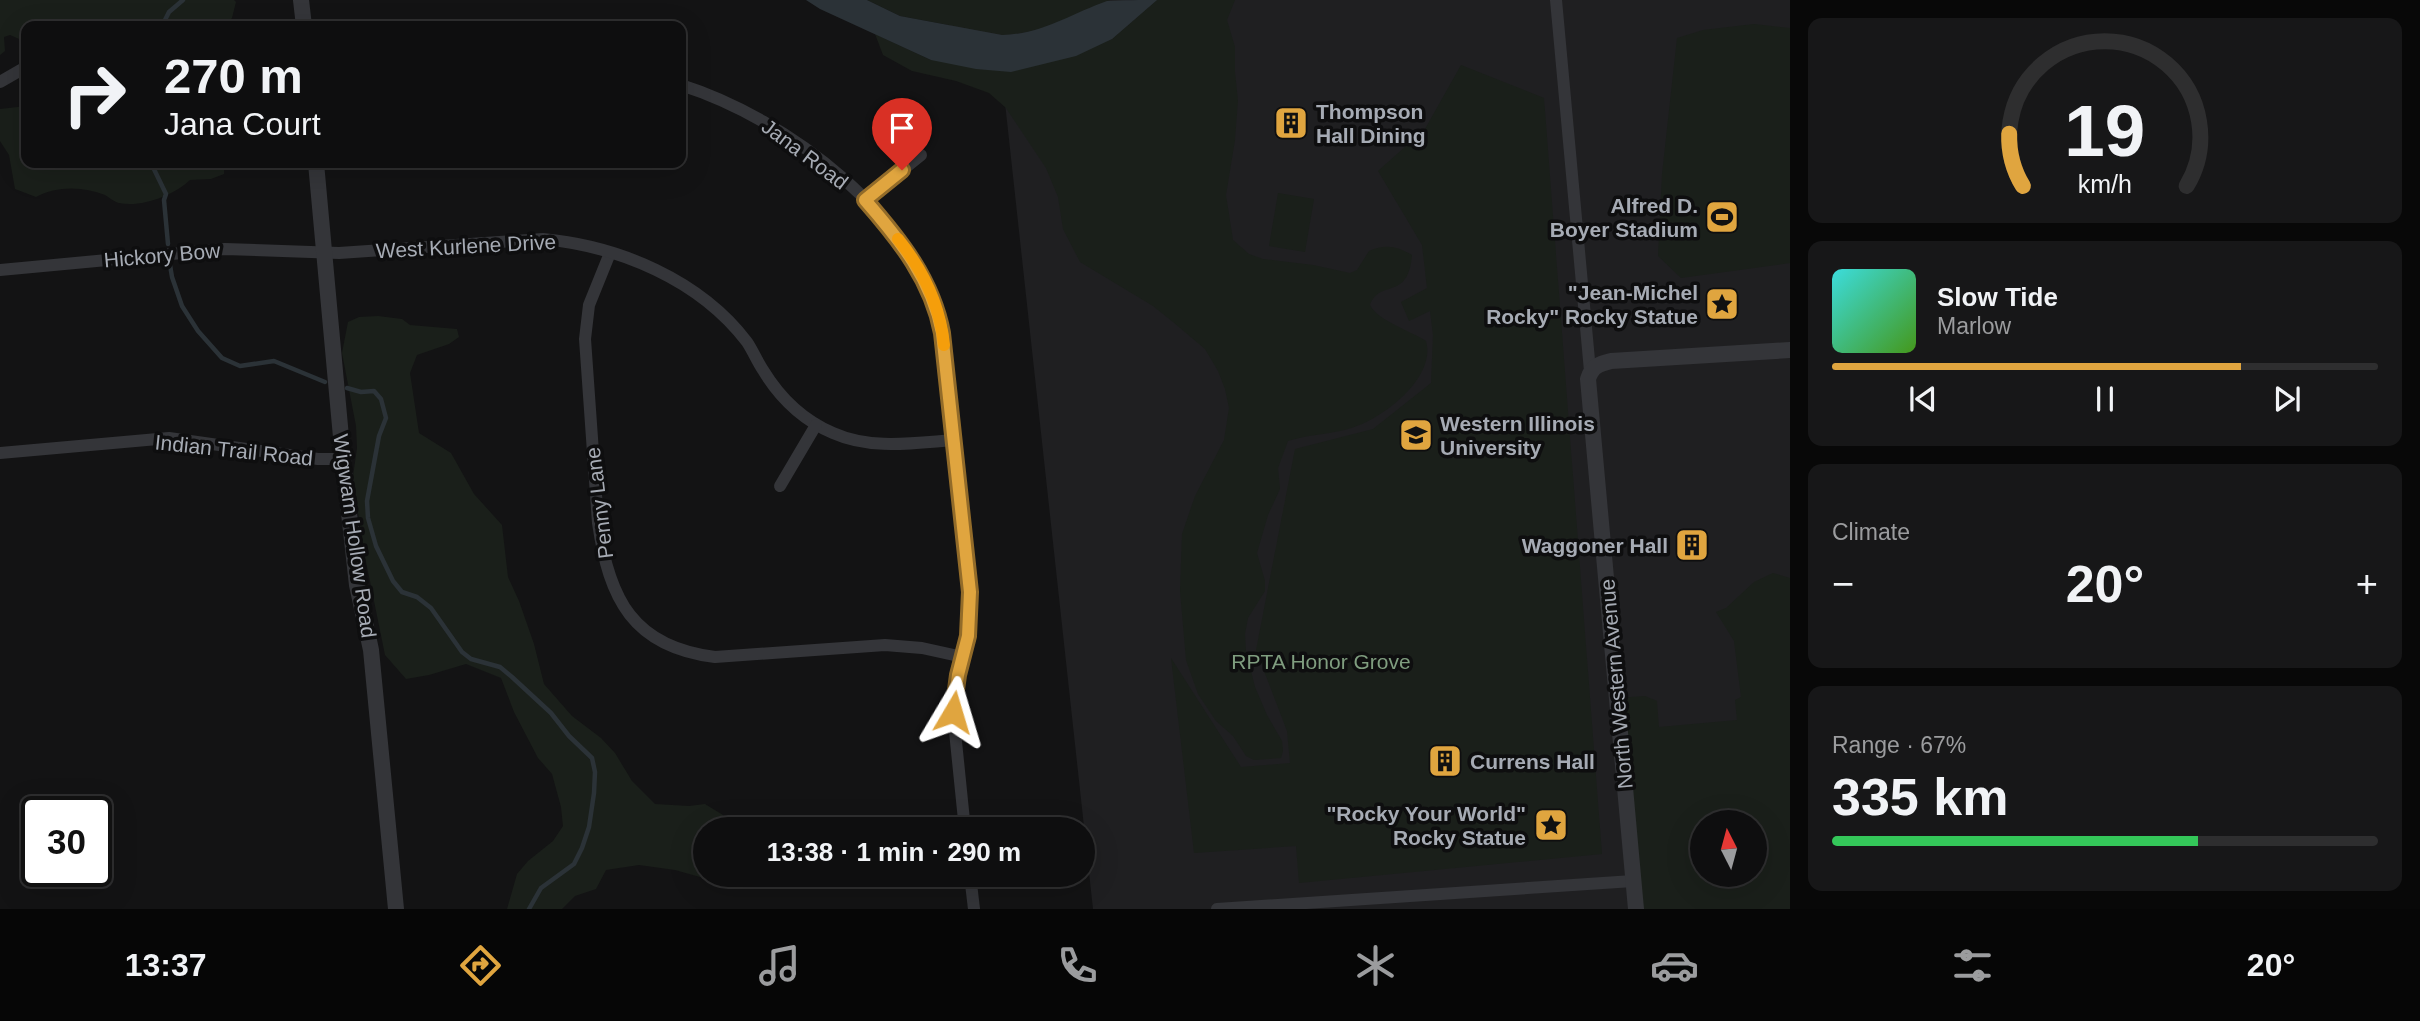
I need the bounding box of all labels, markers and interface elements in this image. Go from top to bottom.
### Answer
icon: right [49,49,140,140]
text: 270 m [164,49,303,103]
text: 19 [2065,91,2145,172]
pin [872,98,932,170]
place label: Thompson Hall Dining [1316,100,1426,147]
building icon: Thompson Hall Dining [1272,104,1310,142]
text: Jana Court [164,106,321,142]
icon: arrive [883,109,921,147]
street label: Jana Road [758,114,852,194]
text: km/h [2078,170,2132,198]
place label: Alfred D. Boyer Stadium [1550,194,1698,241]
sports icon: Alfred D. Boyer Stadium [1703,198,1741,236]
street label: West Kurlene Drive [375,230,557,262]
street label: Hickory Bow [103,238,222,272]
place label: "Jean-Michel Rocky" Rocky Statue [1486,281,1698,328]
text: Slow Tide [1937,282,2058,312]
place icon: "Jean-Michel Rocky" Rocky Statue [1703,285,1741,323]
text: Marlow [1937,313,2011,339]
icon: previous [1904,380,1942,418]
icon: pause [2086,380,2124,418]
icon: next [2268,380,2306,418]
place label: Western Illinois University [1440,412,1595,459]
school or university icon: Western Illinois University [1397,416,1435,454]
street label: Indian Trail Road [154,430,314,470]
street label: Wigwam Hollow Road [329,433,381,639]
street label: Penny Lane [581,446,617,560]
text: Climate [1832,519,1910,545]
building icon: Waggoner Hall [1673,526,1711,564]
place label: Waggoner Hall [1522,534,1668,557]
text: 20° [2066,555,2144,613]
text: − [1832,563,1854,605]
text: + [2356,563,2378,605]
street label: North Western Avenue [1595,578,1637,790]
park label: RPTA Honor Grove [1231,650,1411,673]
position arrow [916,675,990,749]
text: Range · 67% [1832,732,1966,758]
building icon: Currens Hall [1426,742,1464,780]
place label: Currens Hall [1470,750,1595,773]
text: 335 km [1832,768,2008,826]
speed limit sign: 30 [21,796,112,887]
place label: "Rocky Your World" Rocky Statue [1326,802,1526,849]
place icon: "Rocky Your World" Rocky Statue [1532,806,1570,844]
north arrow [1690,810,1768,887]
map controls [1690,810,1767,887]
text: 13:38 · 1 min · 290 m [767,837,1021,867]
icon: directions [456,941,505,990]
icon: music [755,941,804,990]
icon: phone [1053,941,1102,990]
icon: climate [1351,941,1400,990]
icon: car [1650,941,1699,990]
icon: filters [1948,941,1997,990]
text: 13:37 [125,947,207,983]
text: 20° [2247,947,2295,983]

